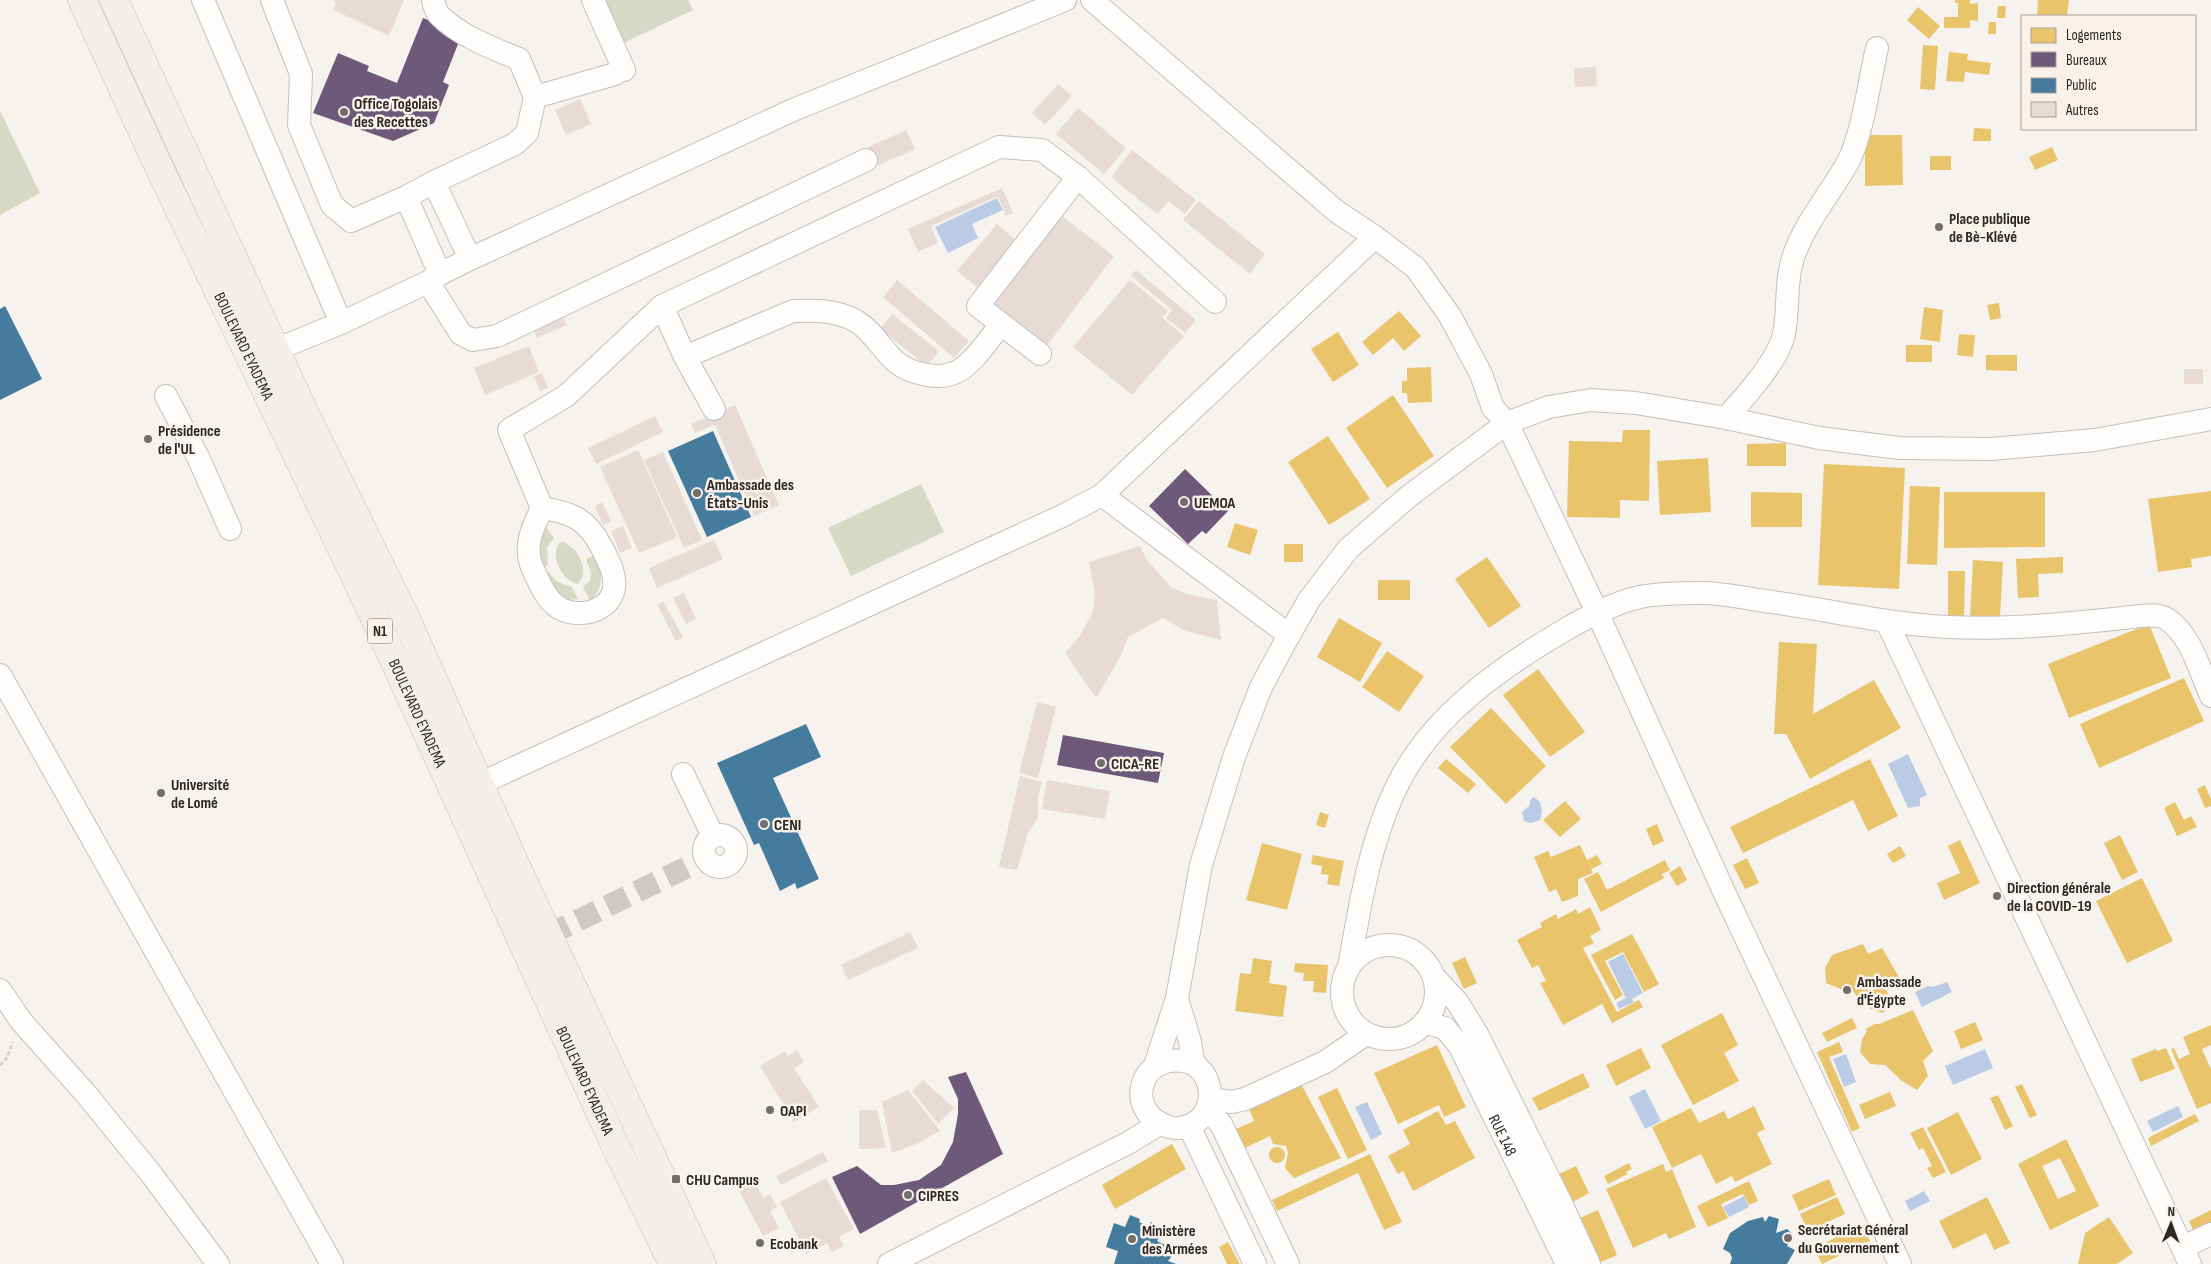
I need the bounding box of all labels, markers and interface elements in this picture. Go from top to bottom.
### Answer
legend [2021,15,2196,130]
text: Logements [2066,26,2122,45]
text: Bureaux [2066,51,2107,70]
text: Public [2066,76,2097,95]
place label: Office Togolais des Recettes [354,95,438,132]
text: Autres [2065,101,2099,120]
marker: Office Togolais des Recettes [338,106,350,118]
place label: Place publique de Bè-Klévé [1949,210,2031,247]
marker: Place publique de Bè-Klévé [1933,221,1945,233]
street label: BOULEVARD EYADEMA [209,289,277,403]
place label: Présidence de l'UL [158,422,221,459]
marker: Présidence de l'UL [142,433,154,445]
place label: Ambassade des États-Unis [706,476,794,513]
marker: Ambassade des États-Unis [691,487,703,499]
place label: UEMOA [1194,494,1236,513]
marker: UEMOA [1178,496,1190,508]
road number: N1 [368,618,392,644]
street label: BOULEVARD EYADEMA [384,656,450,771]
place label: CICA-RE [1111,755,1159,774]
marker: CICA-RE [1095,757,1107,769]
place label: Université de Lomé [171,776,230,813]
marker: Université de Lomé [155,787,167,799]
place label: CENI [774,816,801,835]
marker: CENI [758,818,770,830]
place label: Direction générale de la COVID-19 [2007,879,2111,916]
marker: Direction générale de la COVID-19 [1991,890,2003,902]
place label: Ambassade d'Égypte [1856,973,1922,1010]
marker: Ambassade d'Égypte [1841,984,1853,996]
street label: BOULEVARD EYADEMA [551,1024,617,1138]
place label: OAPI [780,1102,807,1121]
marker: OAPI [764,1104,776,1116]
street label: RUE 148 [1484,1112,1520,1159]
place label: CHU Campus [686,1171,759,1190]
marker: CHU Campus [670,1173,682,1185]
place label: CIPRES [918,1187,959,1206]
marker: CIPRES [902,1189,914,1201]
north arrow [2146,1199,2196,1249]
text: N [2167,1203,2175,1220]
place label: Secrétariat Général du Gouvernement [1798,1221,1908,1258]
place label: Ministère des Armées [1142,1222,1208,1259]
marker: Secrétariat Général du Gouvernement [1782,1232,1794,1244]
marker: Ministère des Armées [1126,1233,1138,1245]
place label: Ecobank [770,1235,818,1254]
marker: Ecobank [754,1237,766,1249]

